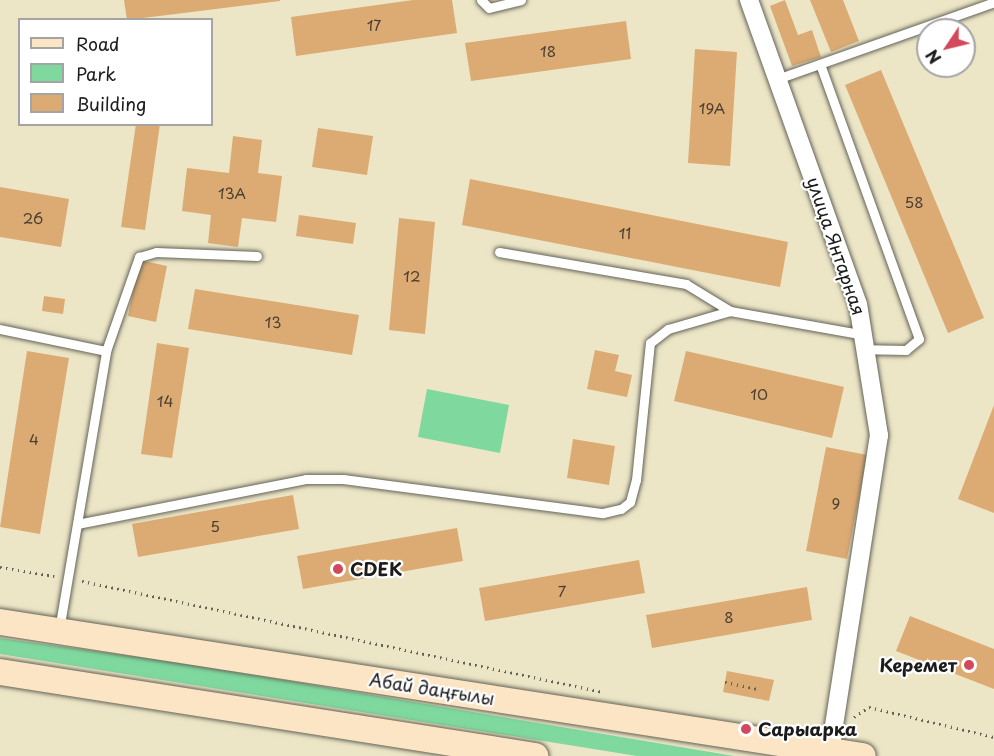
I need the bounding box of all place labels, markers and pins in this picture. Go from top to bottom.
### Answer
place label: CDEK [350,558,402,580]
marker: CDEK [331,562,345,576]
place label: Керемет [879,654,957,676]
marker: Керемет [962,658,976,672]
place label: Сарыарка [758,718,857,740]
marker: Сарыарка [739,722,753,736]

